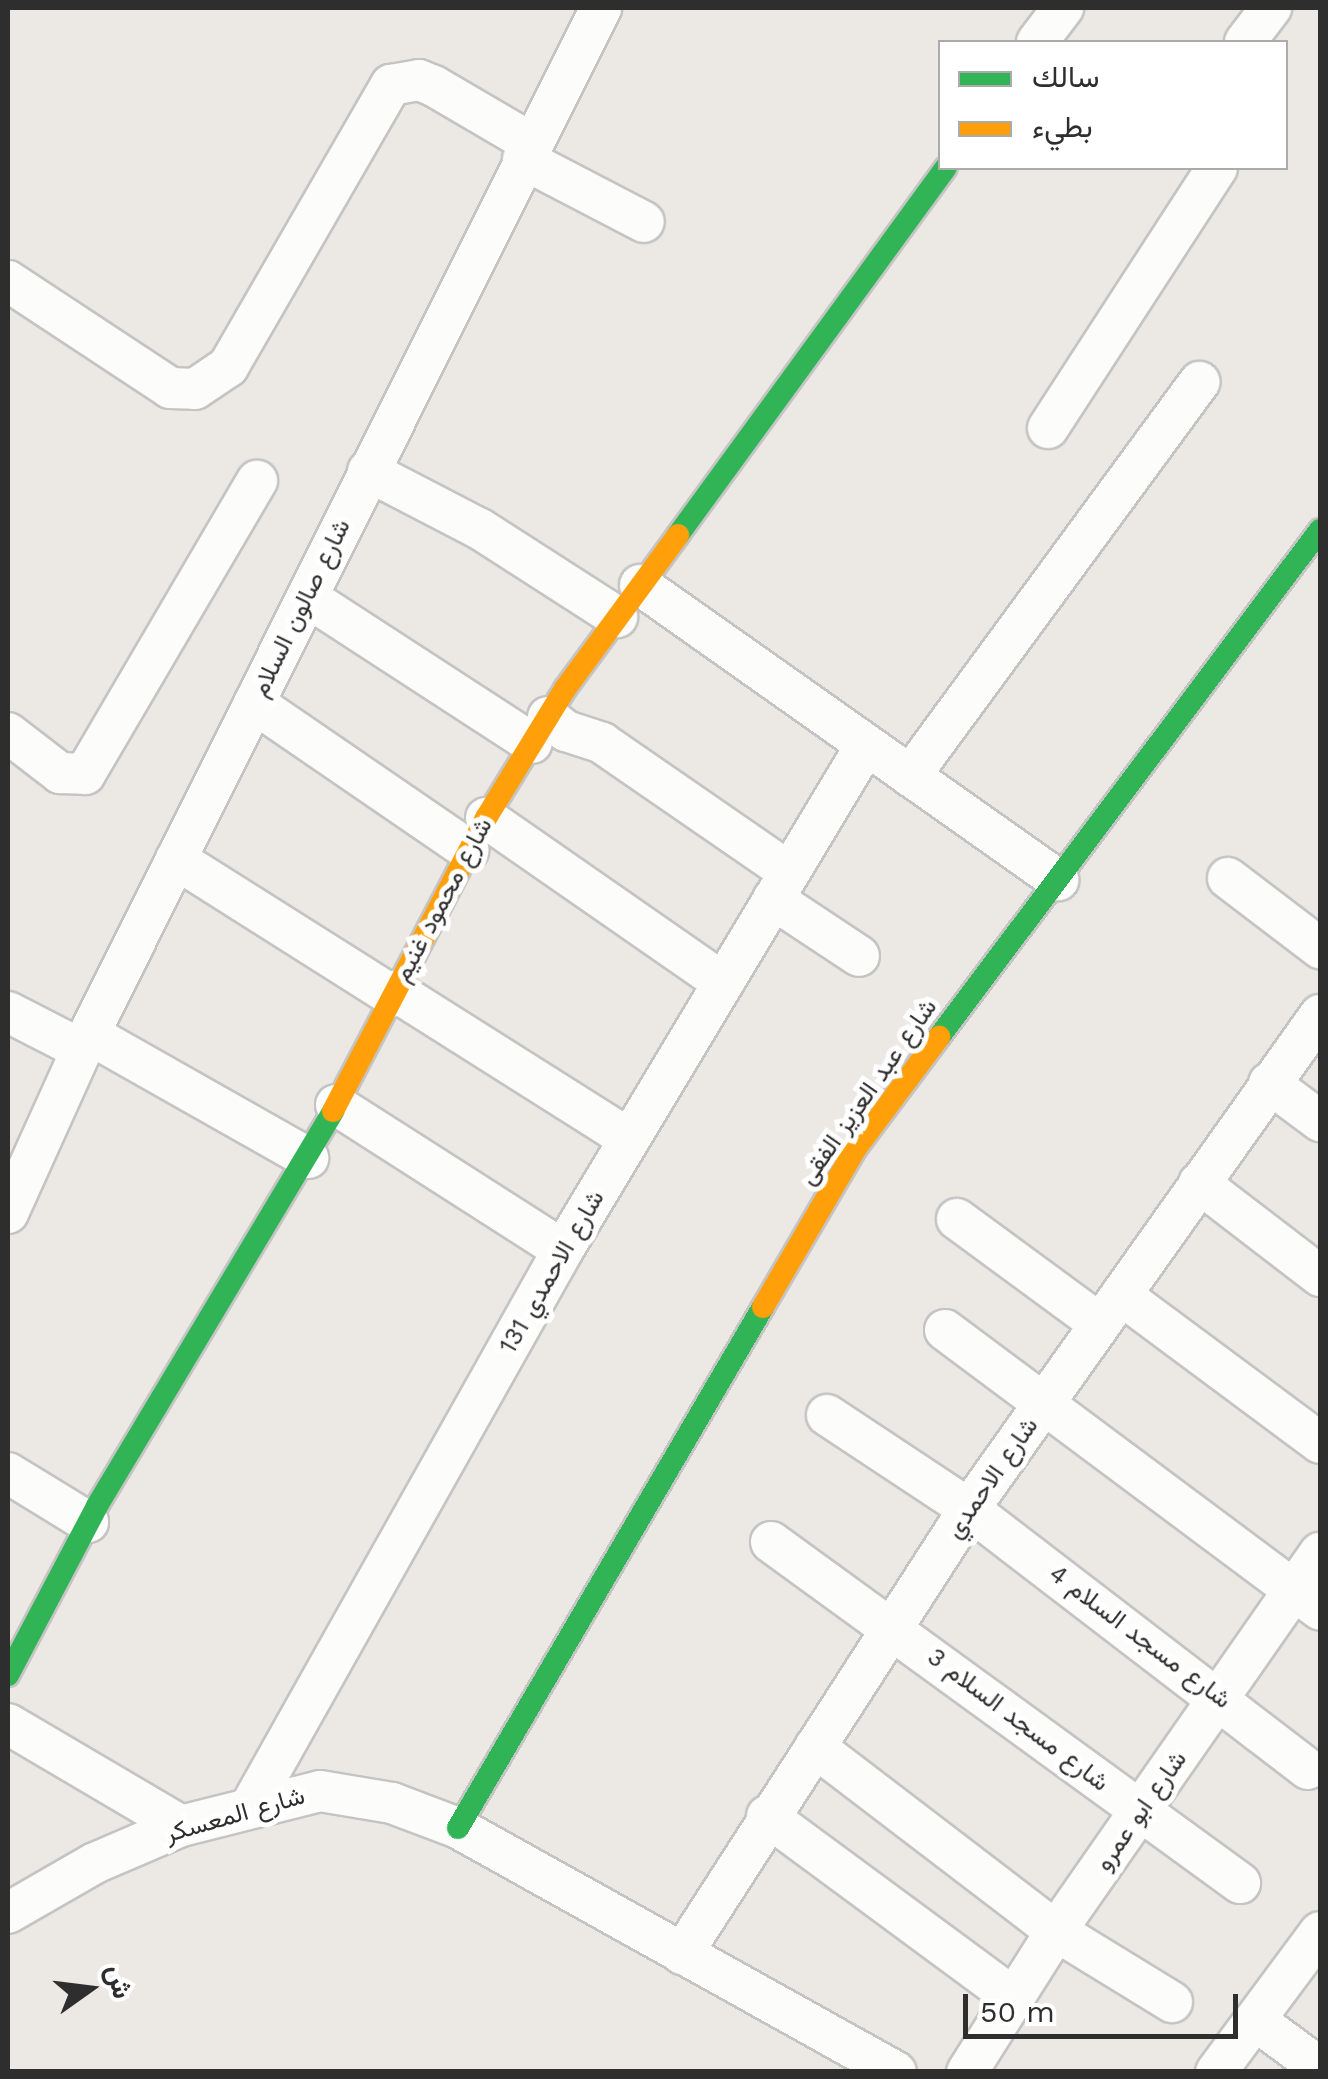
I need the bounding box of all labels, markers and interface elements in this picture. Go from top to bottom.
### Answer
legend [938,40,1288,170]
text: سالك [1032,59,1099,94]
text: بطيء [1032,109,1093,144]
street label: شارع صالون السلام [245,514,357,702]
street label: شارع محمود غنيم [387,813,499,987]
street label: شارع عبد العزيز الفقى [793,993,943,1191]
street label: شارع الاحمدي 131 [493,1185,611,1359]
street label: شارع الاحمدي [939,1412,1045,1544]
street label: شارع مسجد السلام 4 [1043,1559,1237,1715]
street label: شارع مسجد السلام 3 [921,1642,1115,1798]
street label: شارع ابو عمرو [1089,1745,1193,1877]
street label: شارع المعسكر [162,1781,308,1849]
north arrow [40,1939,140,2039]
text: ش [100,1961,140,2002]
scale bar [968,1974,1243,2036]
text: 50 m [980,1994,1055,2029]

